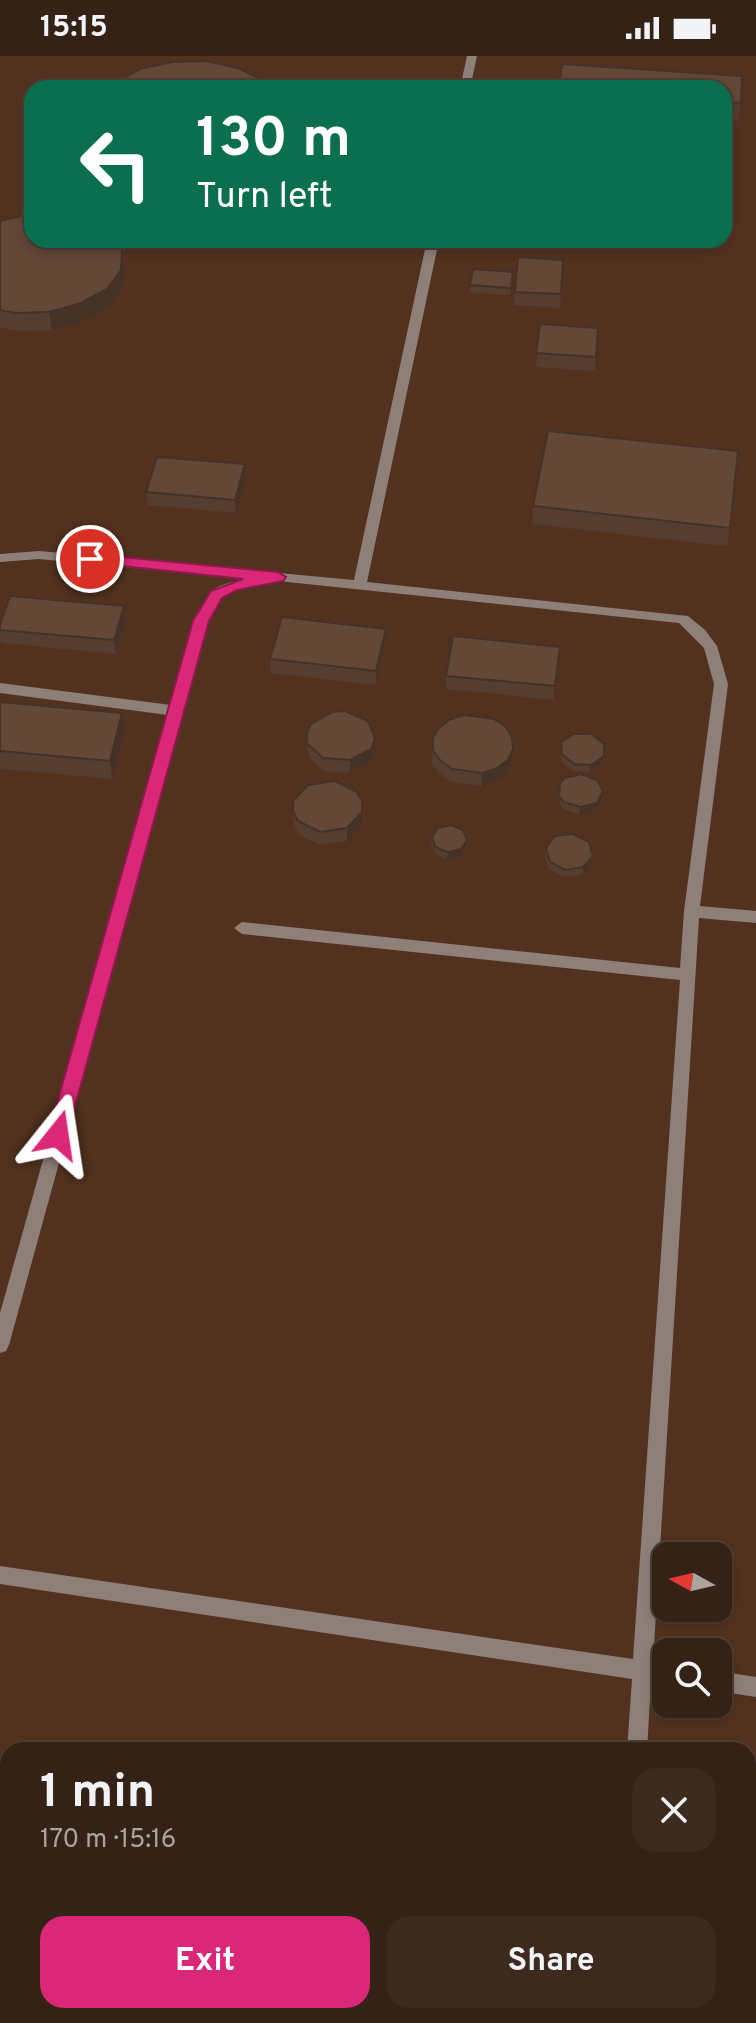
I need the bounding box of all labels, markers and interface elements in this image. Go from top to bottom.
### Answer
text: 15:15 [40,10,108,47]
text: 130 m [196,106,351,176]
icon: left [64,112,168,216]
text: Turn left [196,175,333,221]
pin [56,525,124,593]
icon: arrive [68,537,112,581]
position arrow [16,1093,100,1177]
north arrow [652,1542,732,1622]
map controls [652,1542,732,1718]
button: search [652,1638,732,1718]
text: 1 min [40,1764,155,1824]
button: close [632,1768,716,1852]
text: 170 m · 15:16 [40,1824,176,1857]
button: Exit [40,1916,370,2008]
button: Share [386,1916,716,2008]

